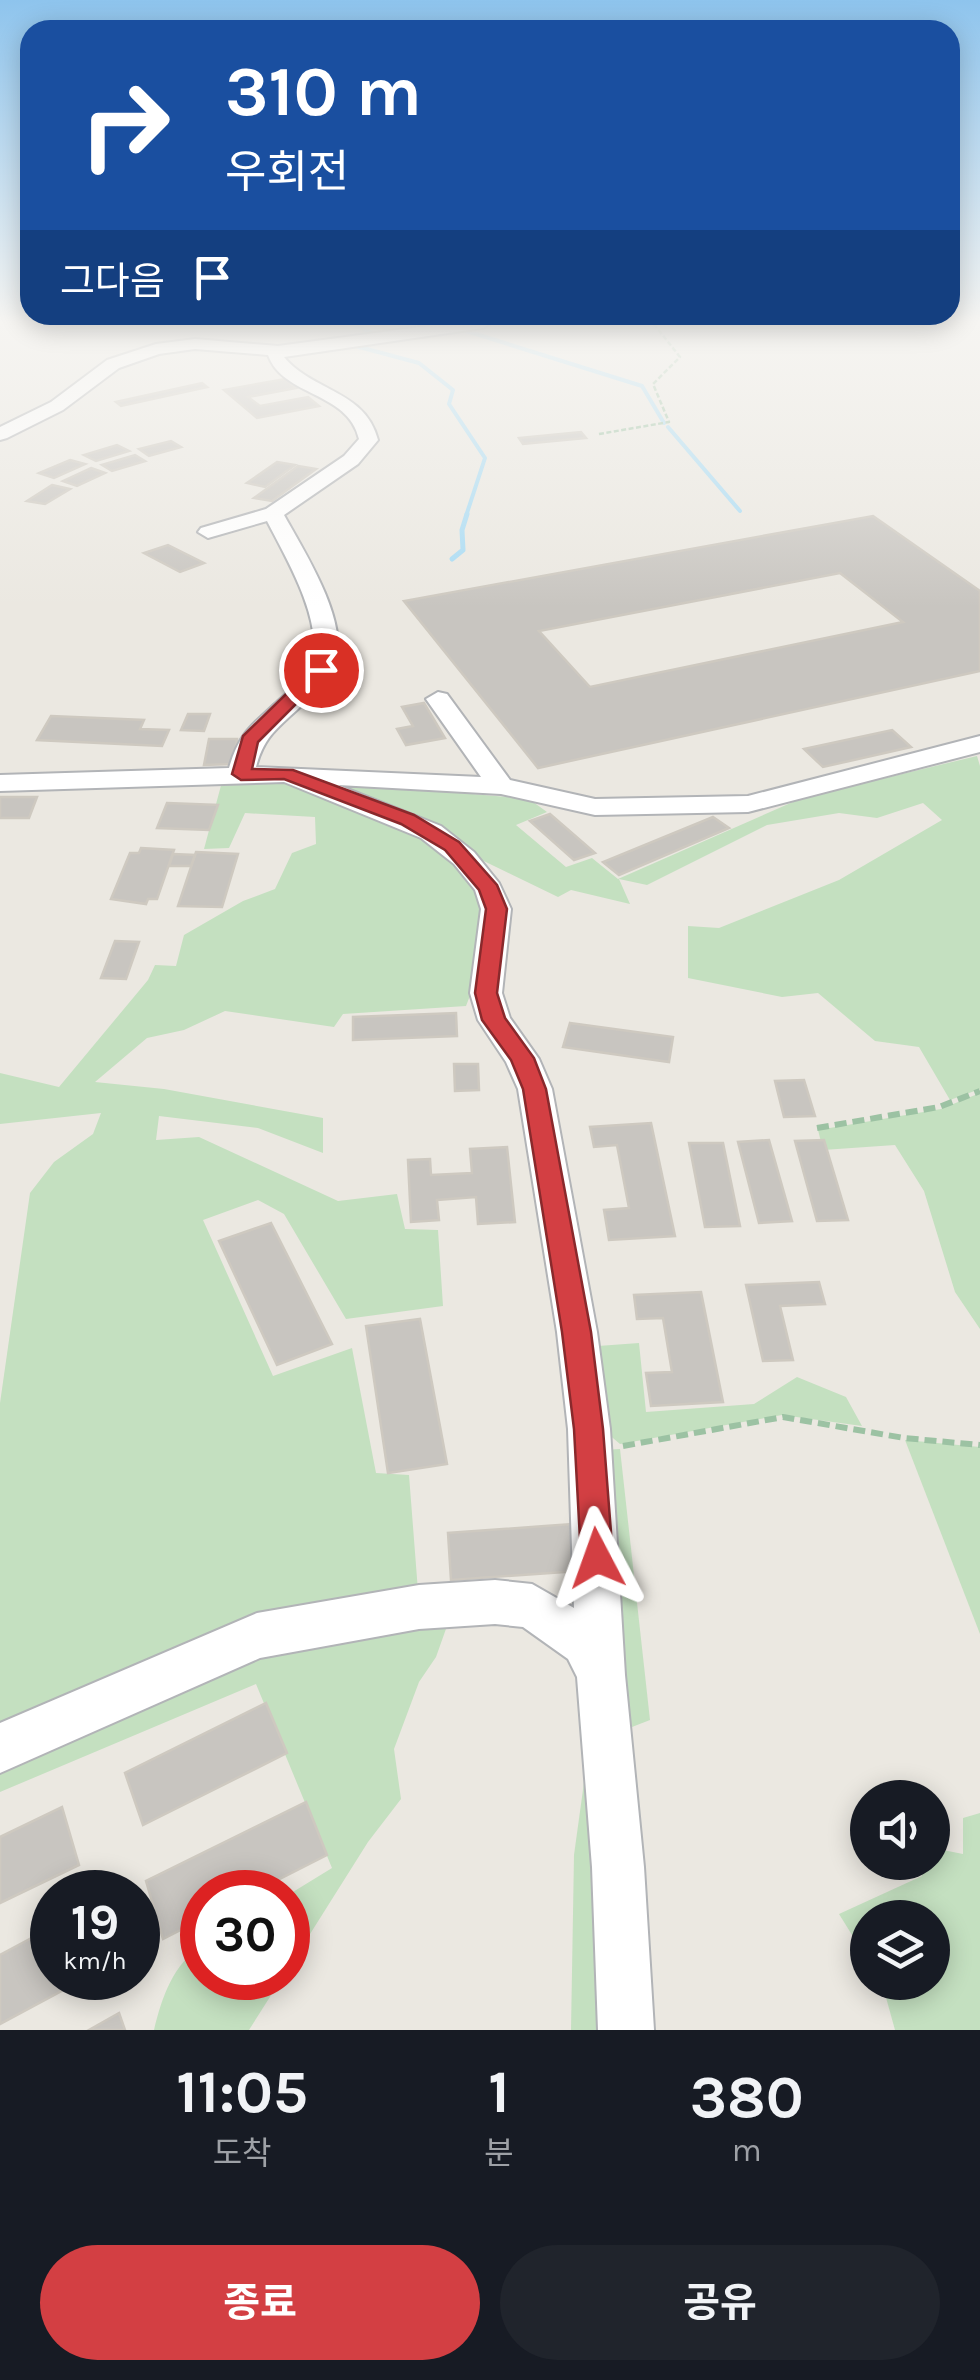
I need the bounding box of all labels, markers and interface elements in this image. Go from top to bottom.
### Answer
text: 310 m [225,51,422,133]
icon: right [60,60,190,190]
text: 우회전 [225,146,349,198]
icon: arrive [185,250,240,305]
text: 그다음 [60,259,165,304]
pin [279,628,364,713]
icon: arrive [294,643,349,698]
position arrow [545,1506,649,1610]
map controls [850,1780,950,2000]
button: sound [850,1780,950,1880]
speed limit sign: 30 [180,1870,310,2000]
text: 19 [71,1893,119,1952]
button: layers [850,1900,950,2000]
text: km/h [63,1946,127,1975]
text: 11:05 [176,2057,308,2127]
text: 1 [488,2057,510,2127]
text: 380 [690,2062,804,2132]
text: m [732,2132,762,2169]
text: 도착 [213,2135,272,2172]
text: 분 [484,2135,514,2172]
button: 종료 [40,2245,480,2360]
button: 공유 [500,2245,940,2360]

